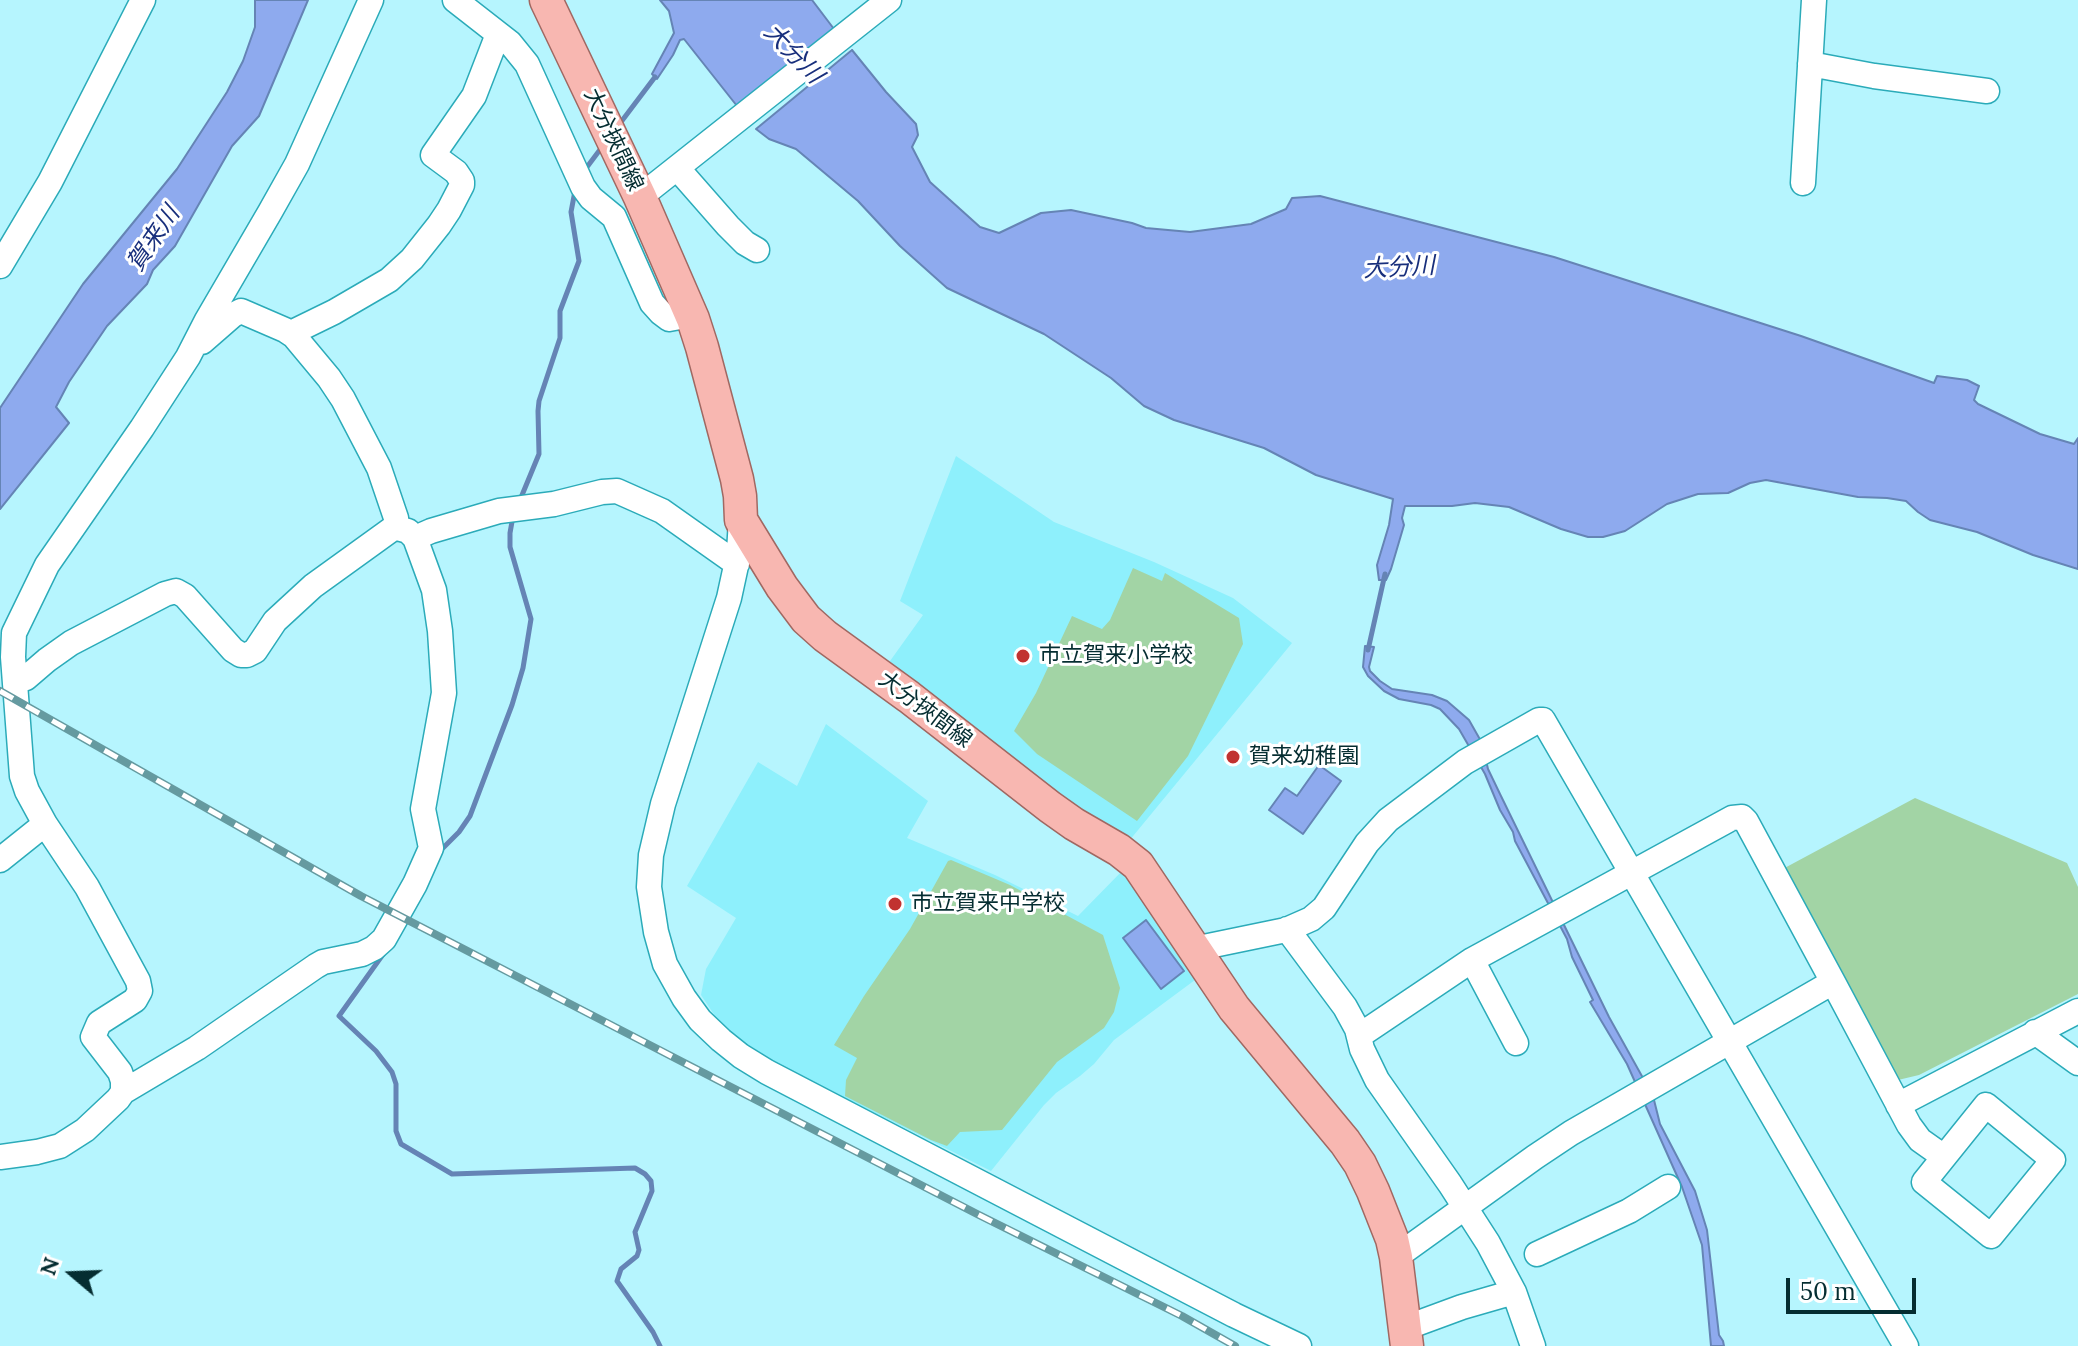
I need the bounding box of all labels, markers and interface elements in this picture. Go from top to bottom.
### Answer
water label: 大分川 [758,18,828,90]
street label: 大分挾間線 [578,85,648,195]
water label: 賀来川 [122,201,186,277]
water label: 大分川 [1362,252,1436,284]
place label: 市立賀来小学校 [1039,643,1193,669]
marker: 市立賀来小学校 [1014,647,1032,665]
street label: 大分挾間線 [873,666,977,754]
place label: 賀来幼稚園 [1249,744,1359,770]
marker: 賀来幼稚園 [1224,748,1242,766]
place label: 市立賀来中学校 [911,891,1065,917]
marker: 市立賀来中学校 [886,895,904,913]
north arrow [32,1234,112,1314]
text: N [33,1254,65,1279]
scale bar [1790,1262,1920,1312]
text: 50 m [1800,1276,1856,1307]

